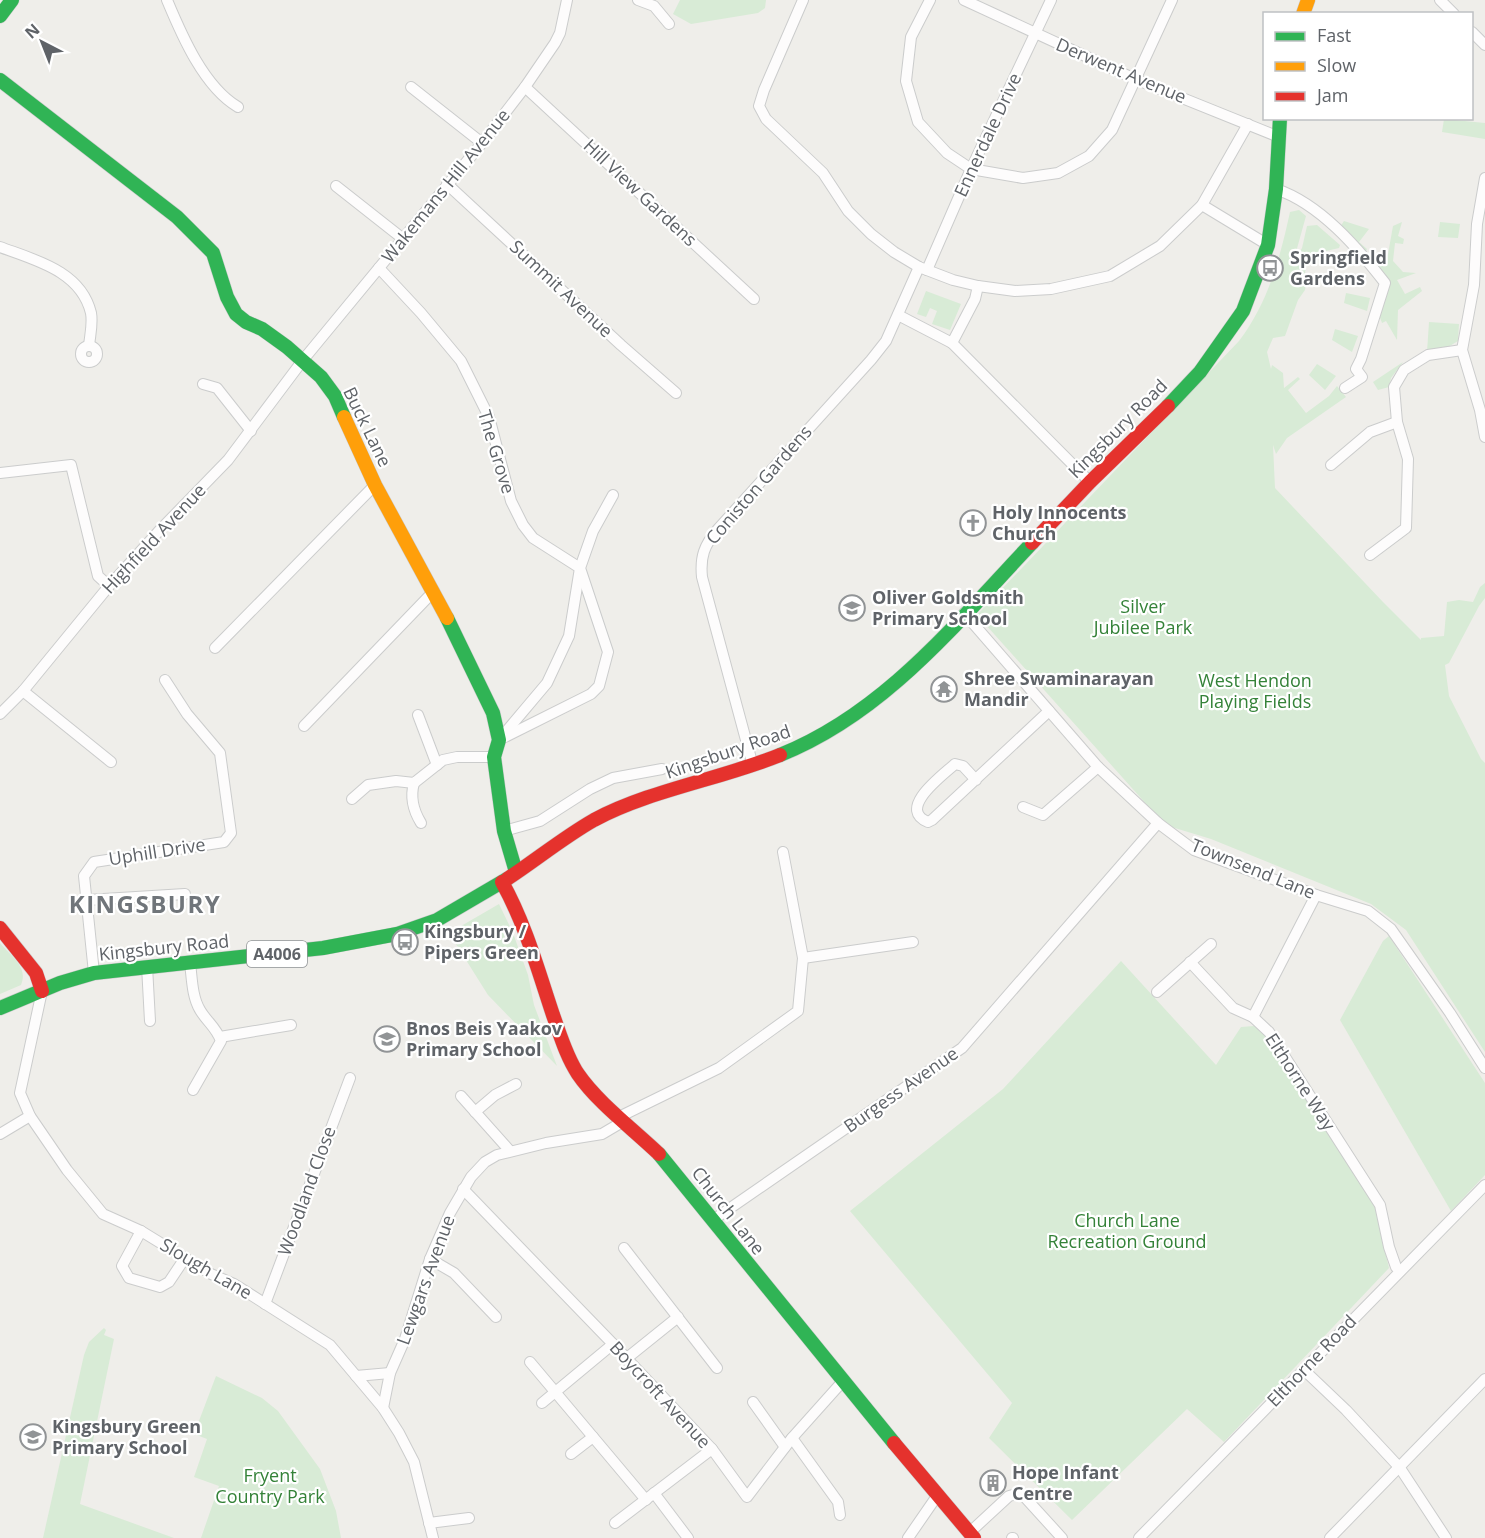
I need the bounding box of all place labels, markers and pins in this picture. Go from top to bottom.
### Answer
place label: Springfield Gardens [1290,245,1387,290]
bus stop icon: Springfield Gardens [1255,253,1285,283]
place label: Holy Innocents Church [992,500,1127,545]
church icon: Holy Innocents Church [958,508,988,538]
place label: Oliver Goldsmith Primary School [872,585,1024,630]
school or university icon: Oliver Goldsmith Primary School [837,593,867,623]
place label: Shree Swaminarayan Mandir [964,666,1154,711]
temple icon: Shree Swaminarayan Mandir [929,674,959,704]
place label: Kingsbury / Pipers Green [424,919,539,964]
bus stop icon: Kingsbury / Pipers Green [390,927,420,957]
place label: Bnos Beis Yaakov Primary School [406,1016,563,1061]
school or university icon: Bnos Beis Yaakov Primary School [372,1024,402,1054]
place label: Kingsbury Green Primary School [52,1414,201,1459]
school or university icon: Kingsbury Green Primary School [18,1422,48,1452]
place label: Hope Infant Centre [1012,1460,1119,1505]
building icon: Hope Infant Centre [978,1468,1008,1498]

